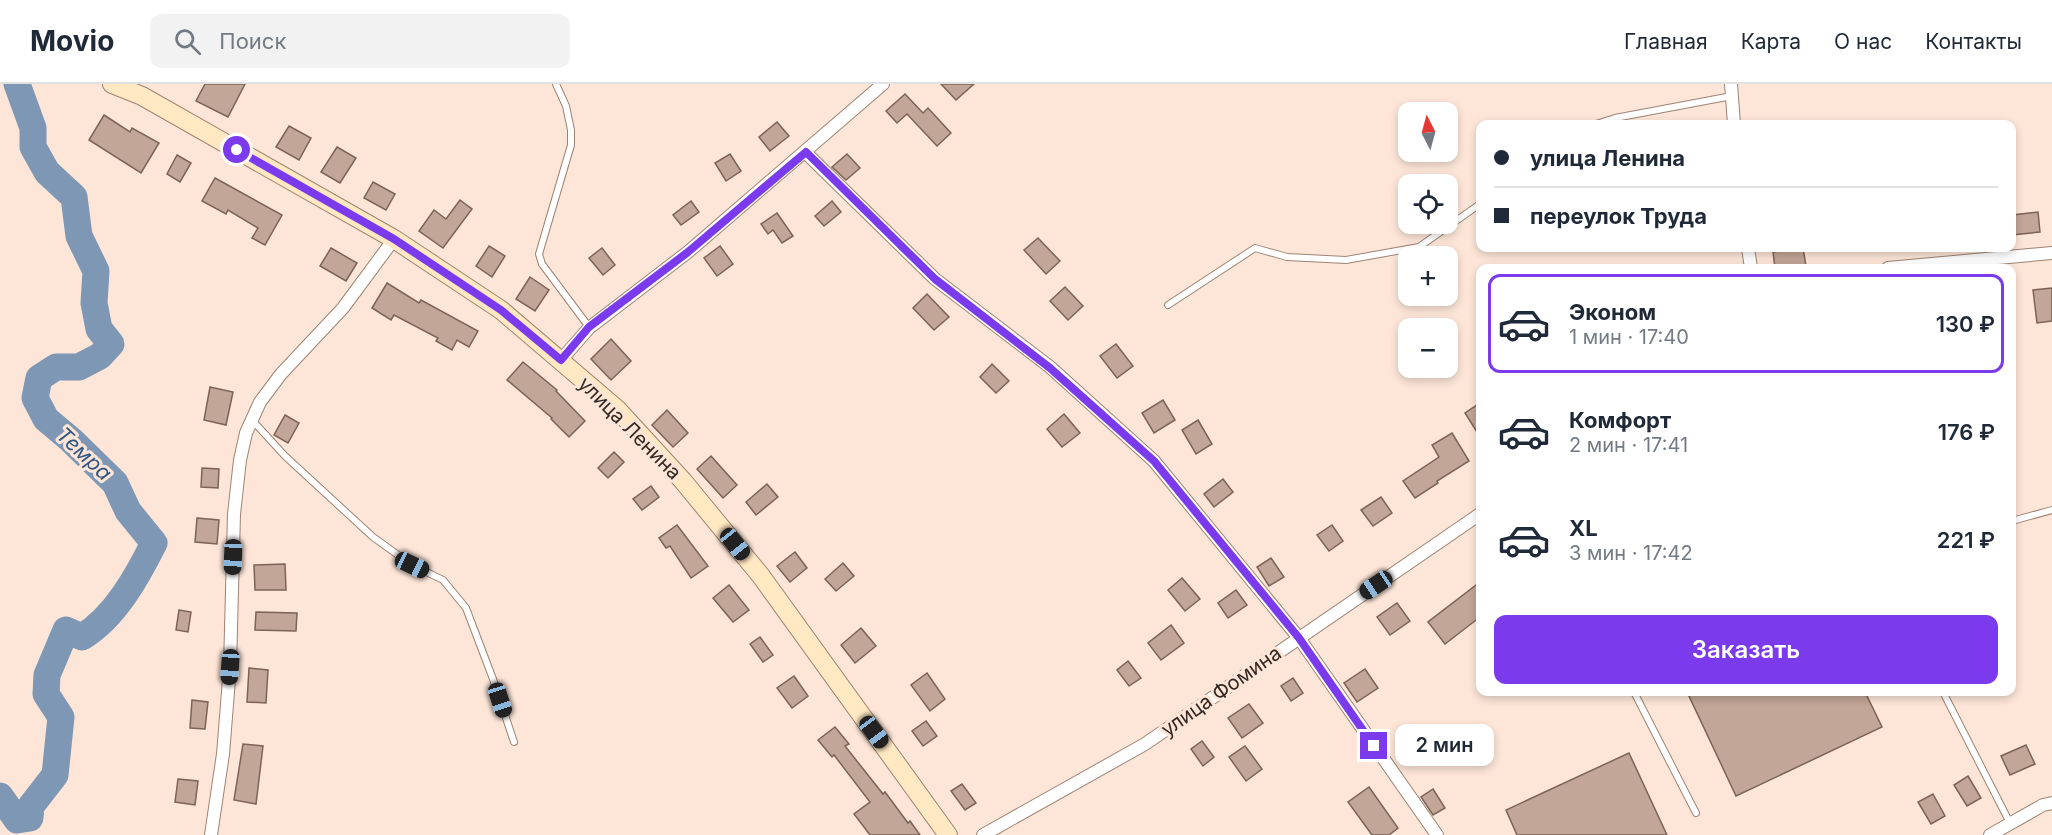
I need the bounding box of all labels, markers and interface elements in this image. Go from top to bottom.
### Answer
search box [150,14,570,68]
text: Movio [30,24,114,58]
icon: search [171,25,204,58]
text: Поиск [219,28,286,54]
text: Главная [1624,29,1708,54]
text: Карта [1741,29,1801,54]
text: О нас [1834,29,1892,54]
text: Контакты [1925,29,2022,54]
north arrow [1398,102,1458,162]
map controls [1398,102,1458,378]
route start [223,136,250,163]
text: улица Ленина [1530,145,1685,171]
button: locate [1398,174,1458,234]
text: переулок Труда [1530,203,1707,229]
button: + [1398,246,1458,306]
icon: car [1497,297,1551,351]
text: Эконом [1569,299,1656,325]
text: 130 ₽ [1936,311,1995,337]
button: − [1398,318,1458,378]
text: 1 мин · 17:40 [1569,325,1689,349]
street label: улица Ленина [574,372,686,484]
icon: car [1497,405,1551,459]
text: Комфорт [1569,407,1671,433]
text: 176 ₽ [1938,419,1995,445]
water label: Темра [52,422,117,485]
text: 2 мин · 17:41 [1569,433,1688,457]
icon: car [1497,513,1551,567]
text: XL [1569,515,1598,541]
car [717,524,753,564]
text: 221 ₽ [1937,527,1995,553]
car [223,539,243,575]
text: 3 мин · 17:42 [1569,541,1693,565]
car [392,549,432,581]
car [1356,567,1396,603]
button: Заказать [1494,615,1998,684]
street label: улица Фомина [1156,641,1286,741]
car [220,648,240,686]
car [486,680,514,720]
car [856,712,892,752]
callout: 2 мин [1395,725,1494,767]
route end [1360,732,1387,759]
text: 2 мин [1416,733,1473,757]

